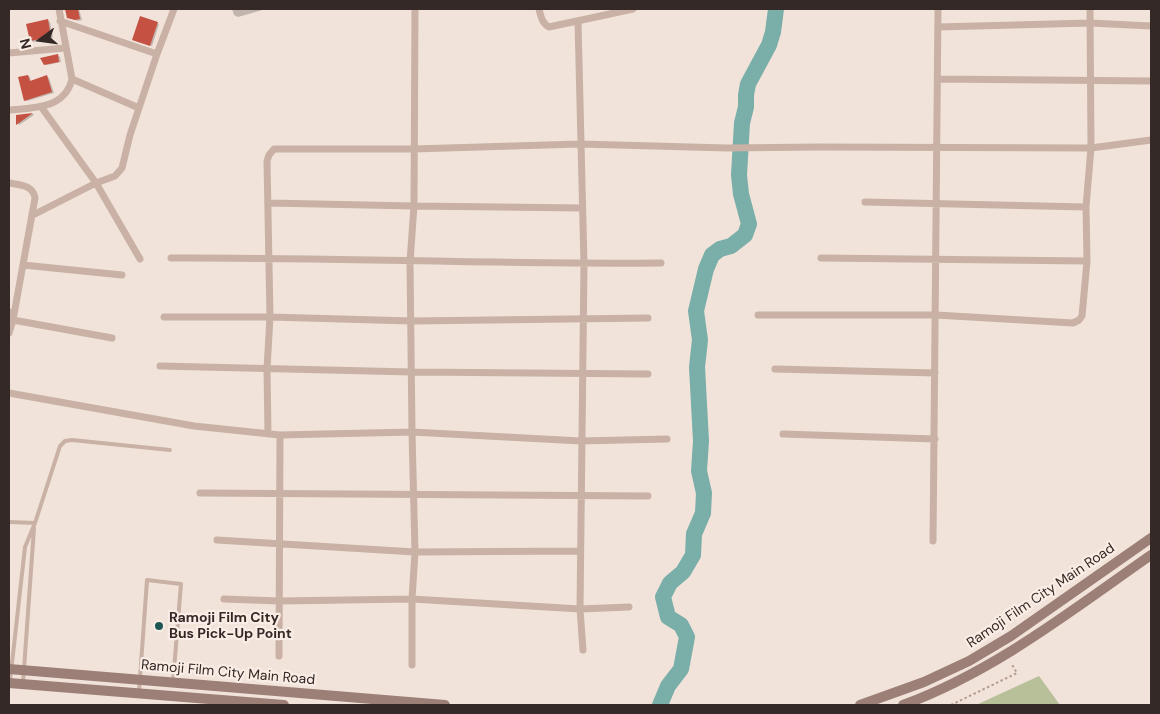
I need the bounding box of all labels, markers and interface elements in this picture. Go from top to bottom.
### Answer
north arrow [15,15,65,65]
text: N [15,36,35,51]
street label: Ramoji Film City Main Road [964,540,1118,652]
place label: Ramoji Film City Bus Pick-Up Point [169,610,292,642]
marker: Ramoji Film City Bus Pick-Up Point [153,620,165,632]
street label: Ramoji Film City Main Road [140,657,316,689]

